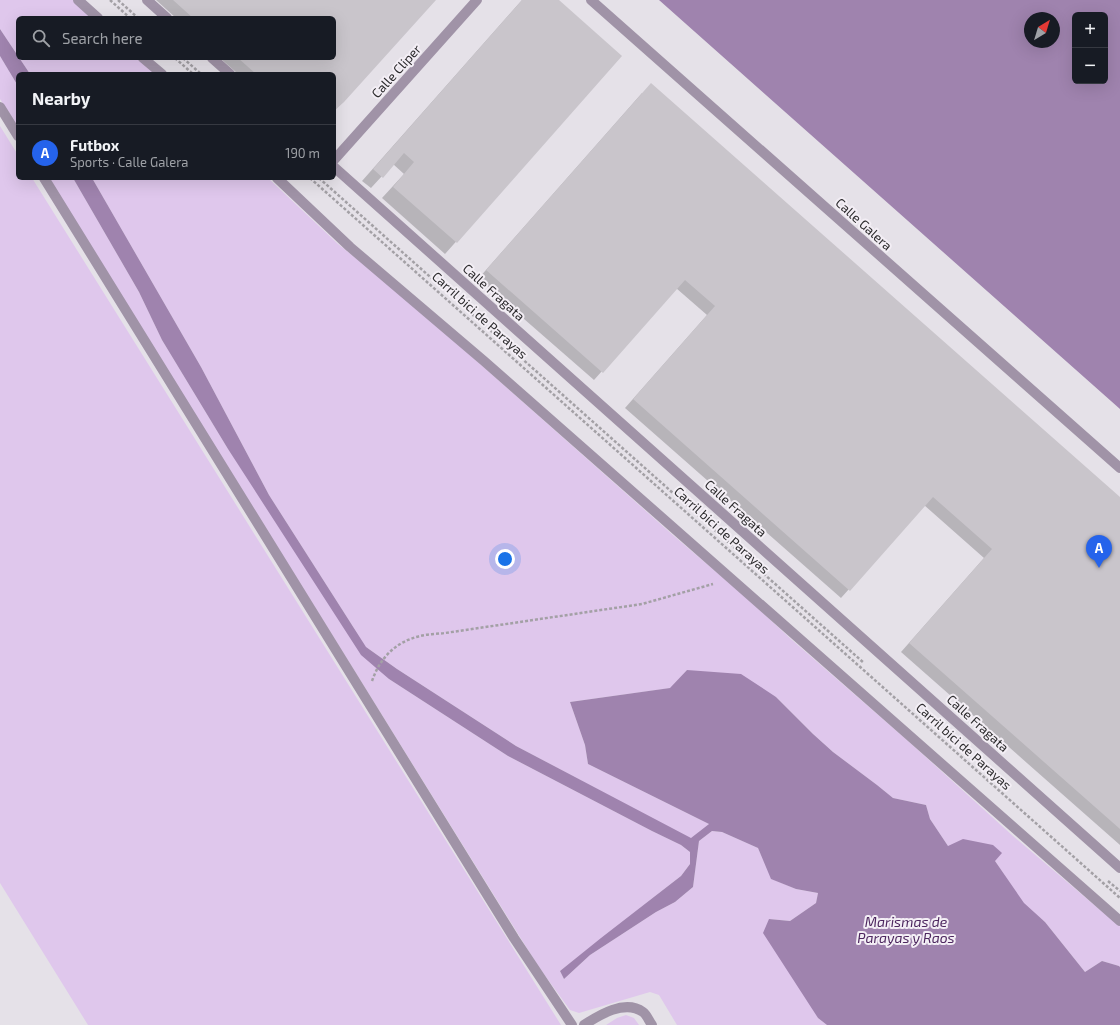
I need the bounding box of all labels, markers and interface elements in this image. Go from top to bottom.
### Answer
north arrow [1024,12,1060,48]
map controls [1072,12,1108,84]
button: + [1072,12,1108,48]
search box [16,16,336,60]
icon: search [30,27,52,49]
text: Search here [62,29,143,47]
street label: Calle Cliper [368,41,424,101]
button: − [1072,48,1108,84]
text: Nearby [32,88,90,108]
text: Futbox [70,136,119,154]
text: A [41,145,49,161]
text: 190 m [285,145,320,161]
text: Sports · Calle Galera [70,154,189,170]
street label: Calle Galera [832,194,896,254]
street label: Calle Fragata [460,260,528,324]
street label: Carril bici de Parayas [429,268,531,362]
street label: Calle Fragata [702,476,770,540]
street label: Carril bici de Parayas [671,483,773,577]
pin: A [1086,535,1112,568]
your location [495,549,515,569]
street label: Calle Fragata [944,691,1012,755]
street label: Carril bici de Parayas [913,699,1015,793]
water label: Marismas de Parayas y Raos [857,913,955,946]

